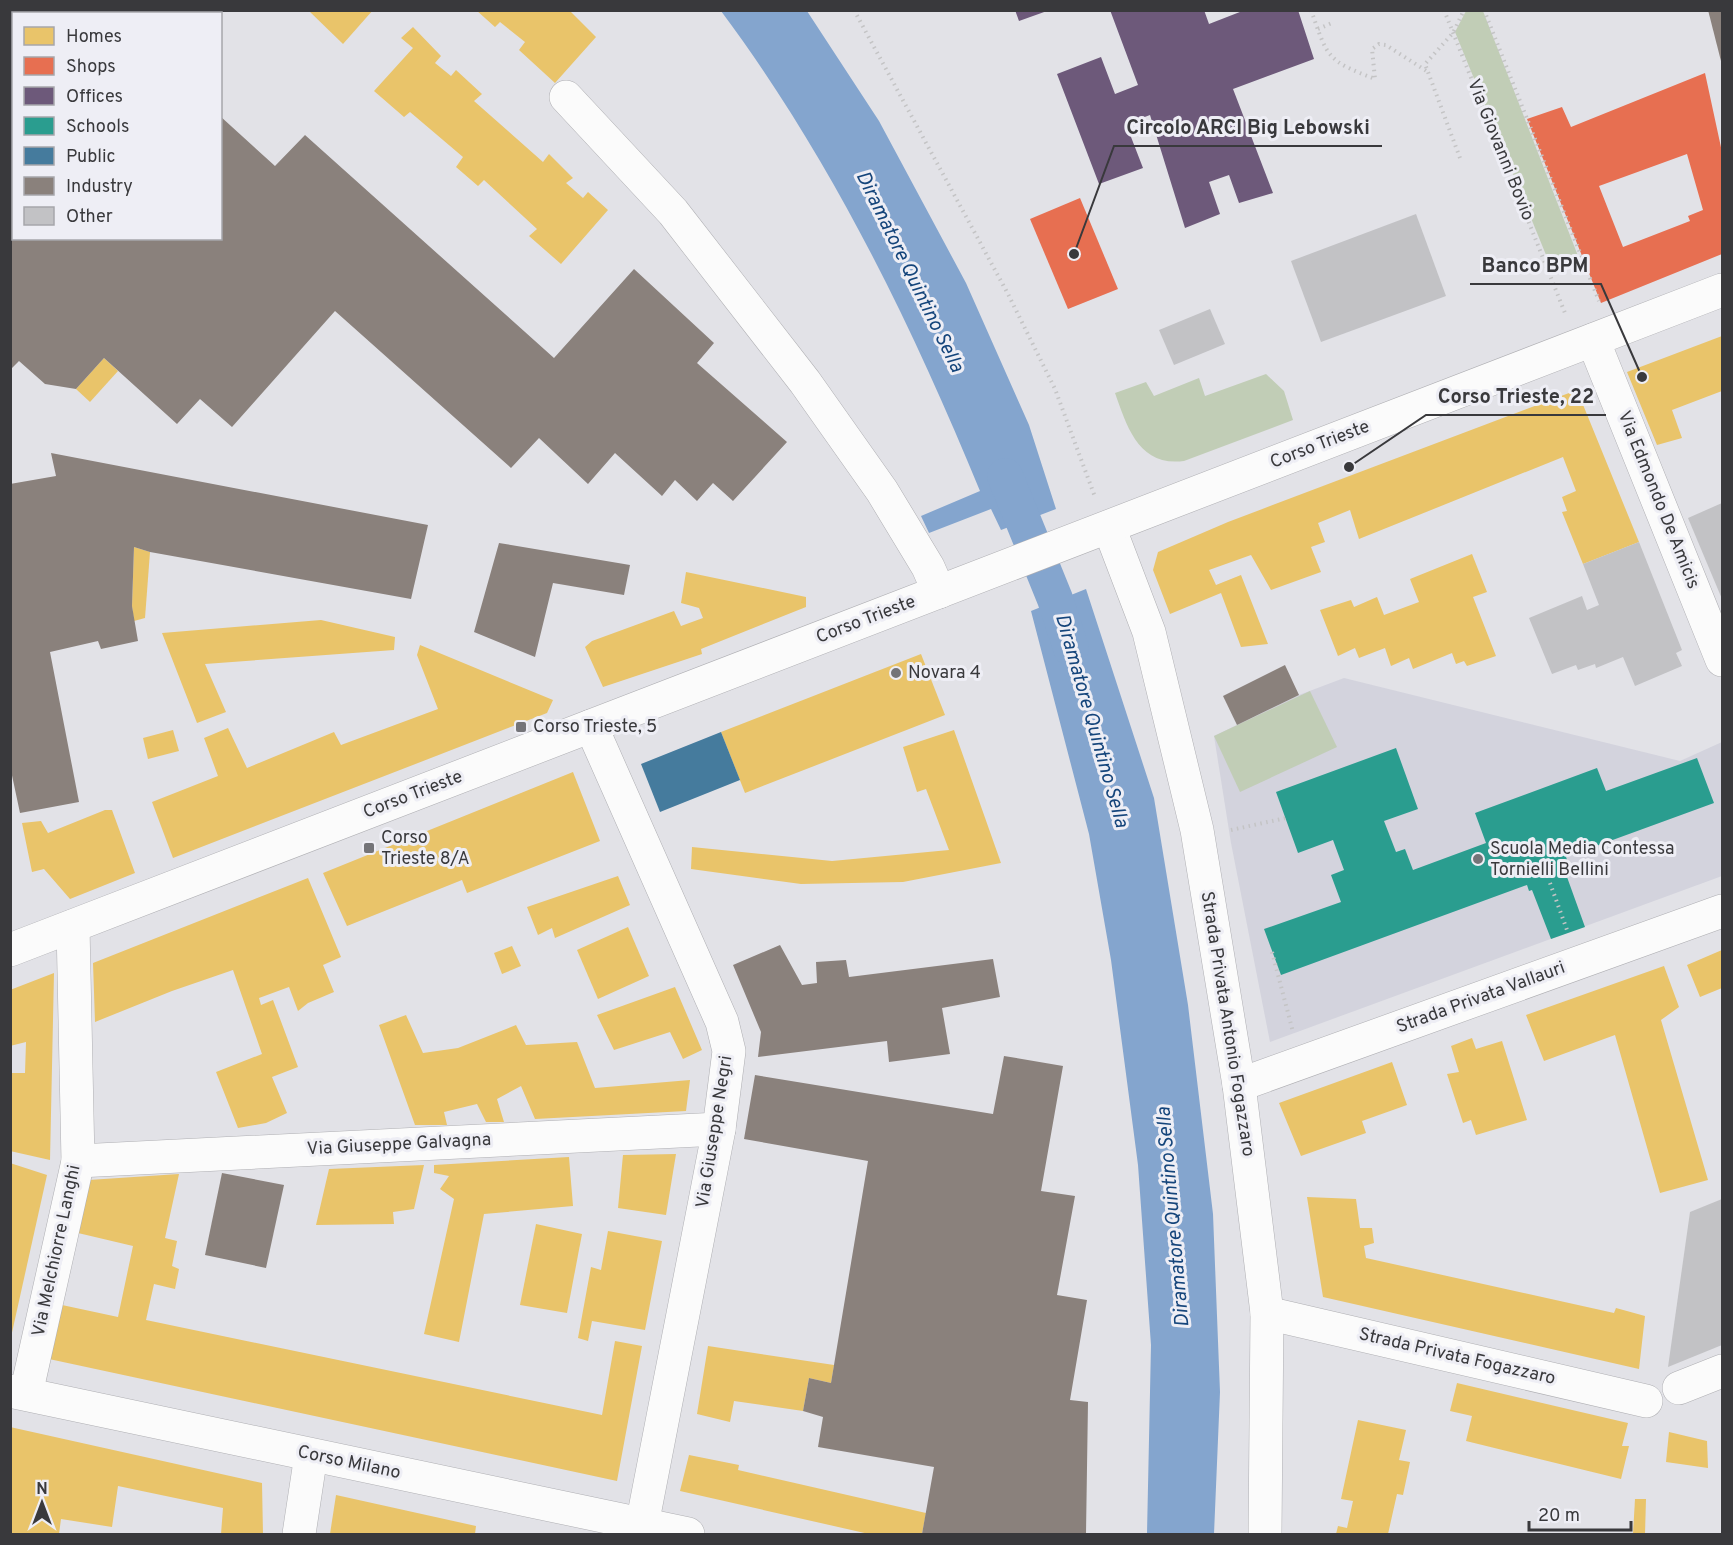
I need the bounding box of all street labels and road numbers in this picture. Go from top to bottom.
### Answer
street label: Via Giovanni Bovio [1461,76,1539,224]
street label: Via Edmondo De Amicis [1612,408,1704,592]
street label: Corso Trieste [1267,415,1373,475]
street label: Corso Trieste [813,590,919,650]
street label: Corso Trieste [360,765,466,825]
street label: Strada Privata Antonio Fogazzaro [1195,890,1259,1158]
street label: Strada Privata Vallauri [1393,957,1569,1039]
street label: Via Giuseppe Negri [692,1054,738,1210]
street label: Via Giuseppe Galvagna [306,1129,492,1161]
street label: Via Melchiorre Langhi [28,1163,86,1339]
street label: Strada Privata Fogazzaro [1356,1323,1558,1391]
street label: Corso Milano [295,1441,403,1485]

